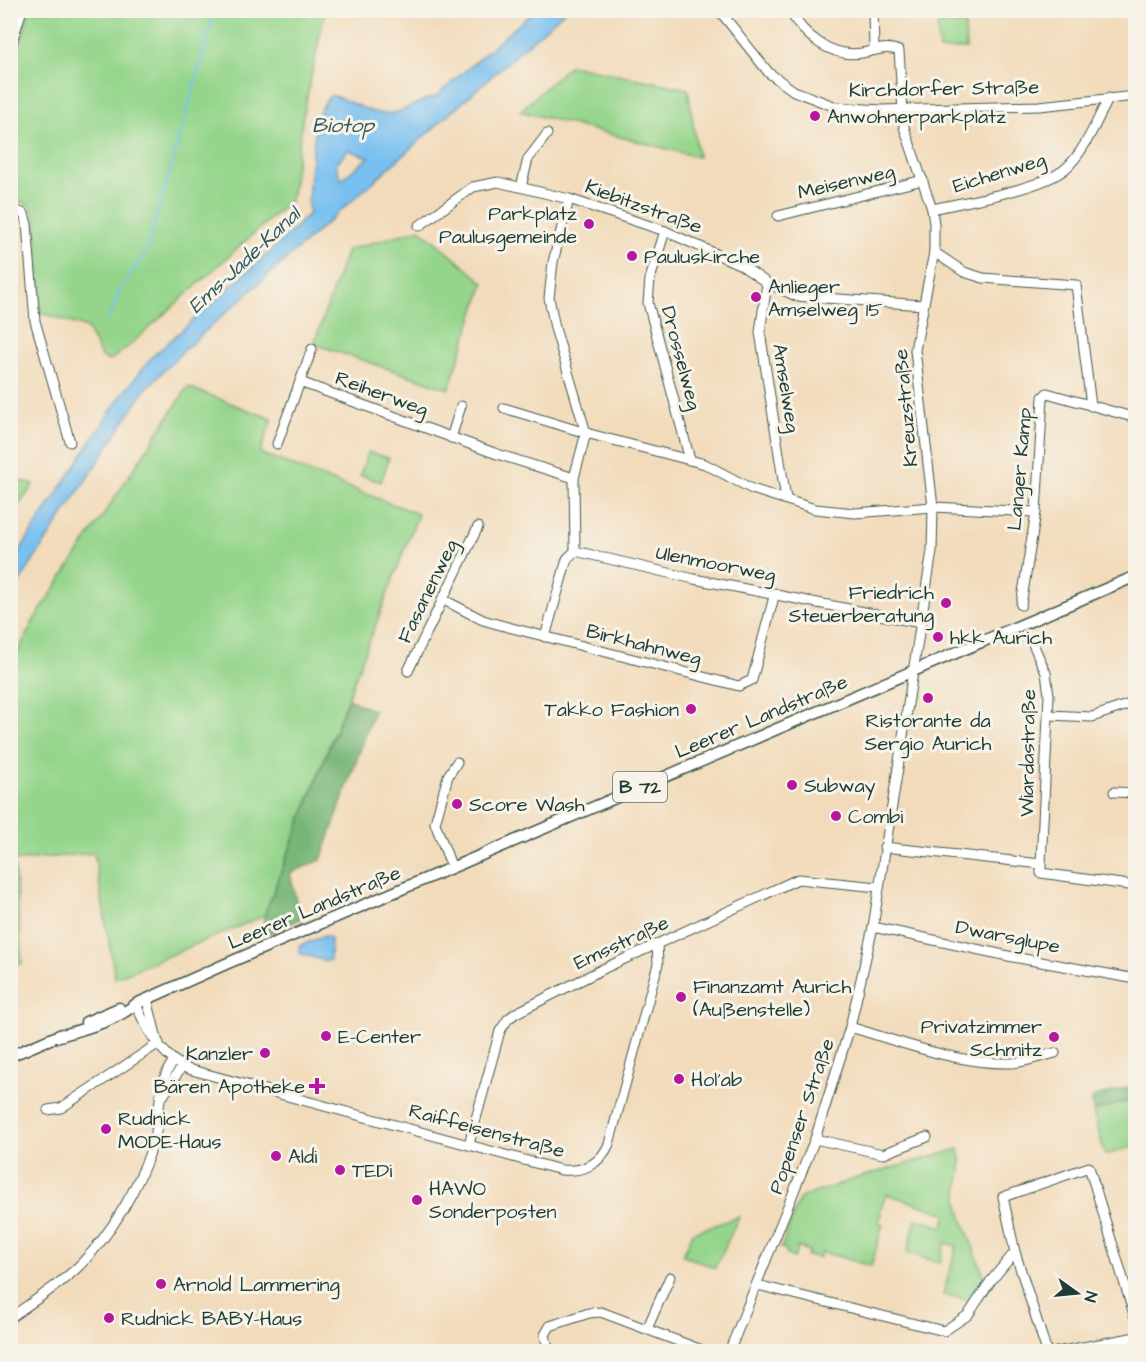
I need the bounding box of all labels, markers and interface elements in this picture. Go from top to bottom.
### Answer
street label: Kirchdorfer Straße [849,73,1040,105]
place label: Anwohnerparkplatz [827,103,1006,131]
marker: Anwohnerparkplatz [808,109,822,123]
water label: Biotop [312,111,375,140]
street label: Eichenweg [950,146,1049,201]
street label: Meisenweg [795,157,898,208]
street label: Kiebitzstraße [581,173,706,241]
water label: Ems-Jade-Kanal [182,199,309,320]
place label: Parkplatz Paulusgemeinde [439,200,577,252]
marker: Parkplatz Paulusgemeinde [582,217,596,231]
place label: Pauluskirche [644,243,760,271]
marker: Pauluskirche [625,249,639,263]
place label: Anlieger Amselweg 15 [768,273,882,325]
marker: Anlieger Amselweg 15 [749,290,763,304]
street label: Drosselweg [653,303,708,414]
street label: Amselweg [764,342,807,435]
street label: Kreuzstraße [887,348,925,468]
street label: Reiherweg [331,364,432,425]
street label: Langer Kamp [1001,407,1040,532]
street label: Fasanenweg [391,535,466,649]
street label: Ulenmoorweg [653,539,778,590]
place label: Friedrich Steuerberatung [788,579,934,631]
marker: Friedrich Steuerberatung [939,596,953,610]
street label: Birkhahnweg [583,617,704,674]
place label: hkk Aurich [950,624,1052,652]
marker: hkk Aurich [931,630,945,644]
street label: Leerer Landstraße [671,668,852,766]
street label: Wiardastraße [1013,689,1043,817]
marker: Ristorante da Sergio Aurich [921,691,935,705]
place label: Takko Fashion [544,696,679,724]
marker: Takko Fashion [684,702,698,716]
place label: Ristorante da Sergio Aurich [865,707,992,759]
road number: B 72 [613,772,667,802]
place label: Subway [804,772,876,801]
marker: Subway [785,778,799,792]
place label: Score Wash [469,791,585,819]
marker: Score Wash [450,797,464,811]
place label: Combi [848,803,903,831]
marker: Combi [829,809,843,823]
street label: Leerer Landstraße [224,859,405,957]
street label: Emsstraße [569,909,674,977]
street label: Dwarsglupe [953,913,1063,962]
place label: Finanzamt Aurich (Außenstelle) [693,973,851,1024]
marker: Finanzamt Aurich (Außenstelle) [674,990,688,1004]
place label: Privatzimmer Schmitz [921,1013,1042,1064]
place label: E-Center [338,1023,421,1051]
marker: E-Center [319,1029,333,1043]
marker: Privatzimmer Schmitz [1047,1030,1061,1044]
street label: Popenser Straße [762,1035,842,1198]
place label: Kanzler [186,1040,253,1068]
marker: Kanzler [258,1046,272,1060]
place label: Hol'ab [691,1066,742,1094]
marker: Hol'ab [672,1072,686,1086]
place label: Bären Apotheke [154,1073,305,1101]
marker: Bären Apotheke [310,1079,324,1093]
street label: Raiffeisenstraße [406,1097,568,1165]
place label: Rudnick MODE-Haus [118,1105,221,1156]
marker: Rudnick MODE-Haus [99,1122,113,1136]
place label: Aldi [288,1143,317,1171]
marker: Aldi [269,1149,283,1163]
place label: TEDi [352,1157,392,1185]
marker: TEDi [333,1163,347,1177]
place label: HAWO Sonderposten [429,1175,557,1226]
marker: HAWO Sonderposten [410,1193,424,1207]
north arrow [1047,1263,1107,1323]
place label: Arnold Lammering [173,1271,340,1300]
marker: Arnold Lammering [154,1277,168,1291]
text: N [1079,1289,1102,1304]
place label: Rudnick BABY-Haus [121,1305,302,1333]
marker: Rudnick BABY-Haus [102,1311,116,1325]

